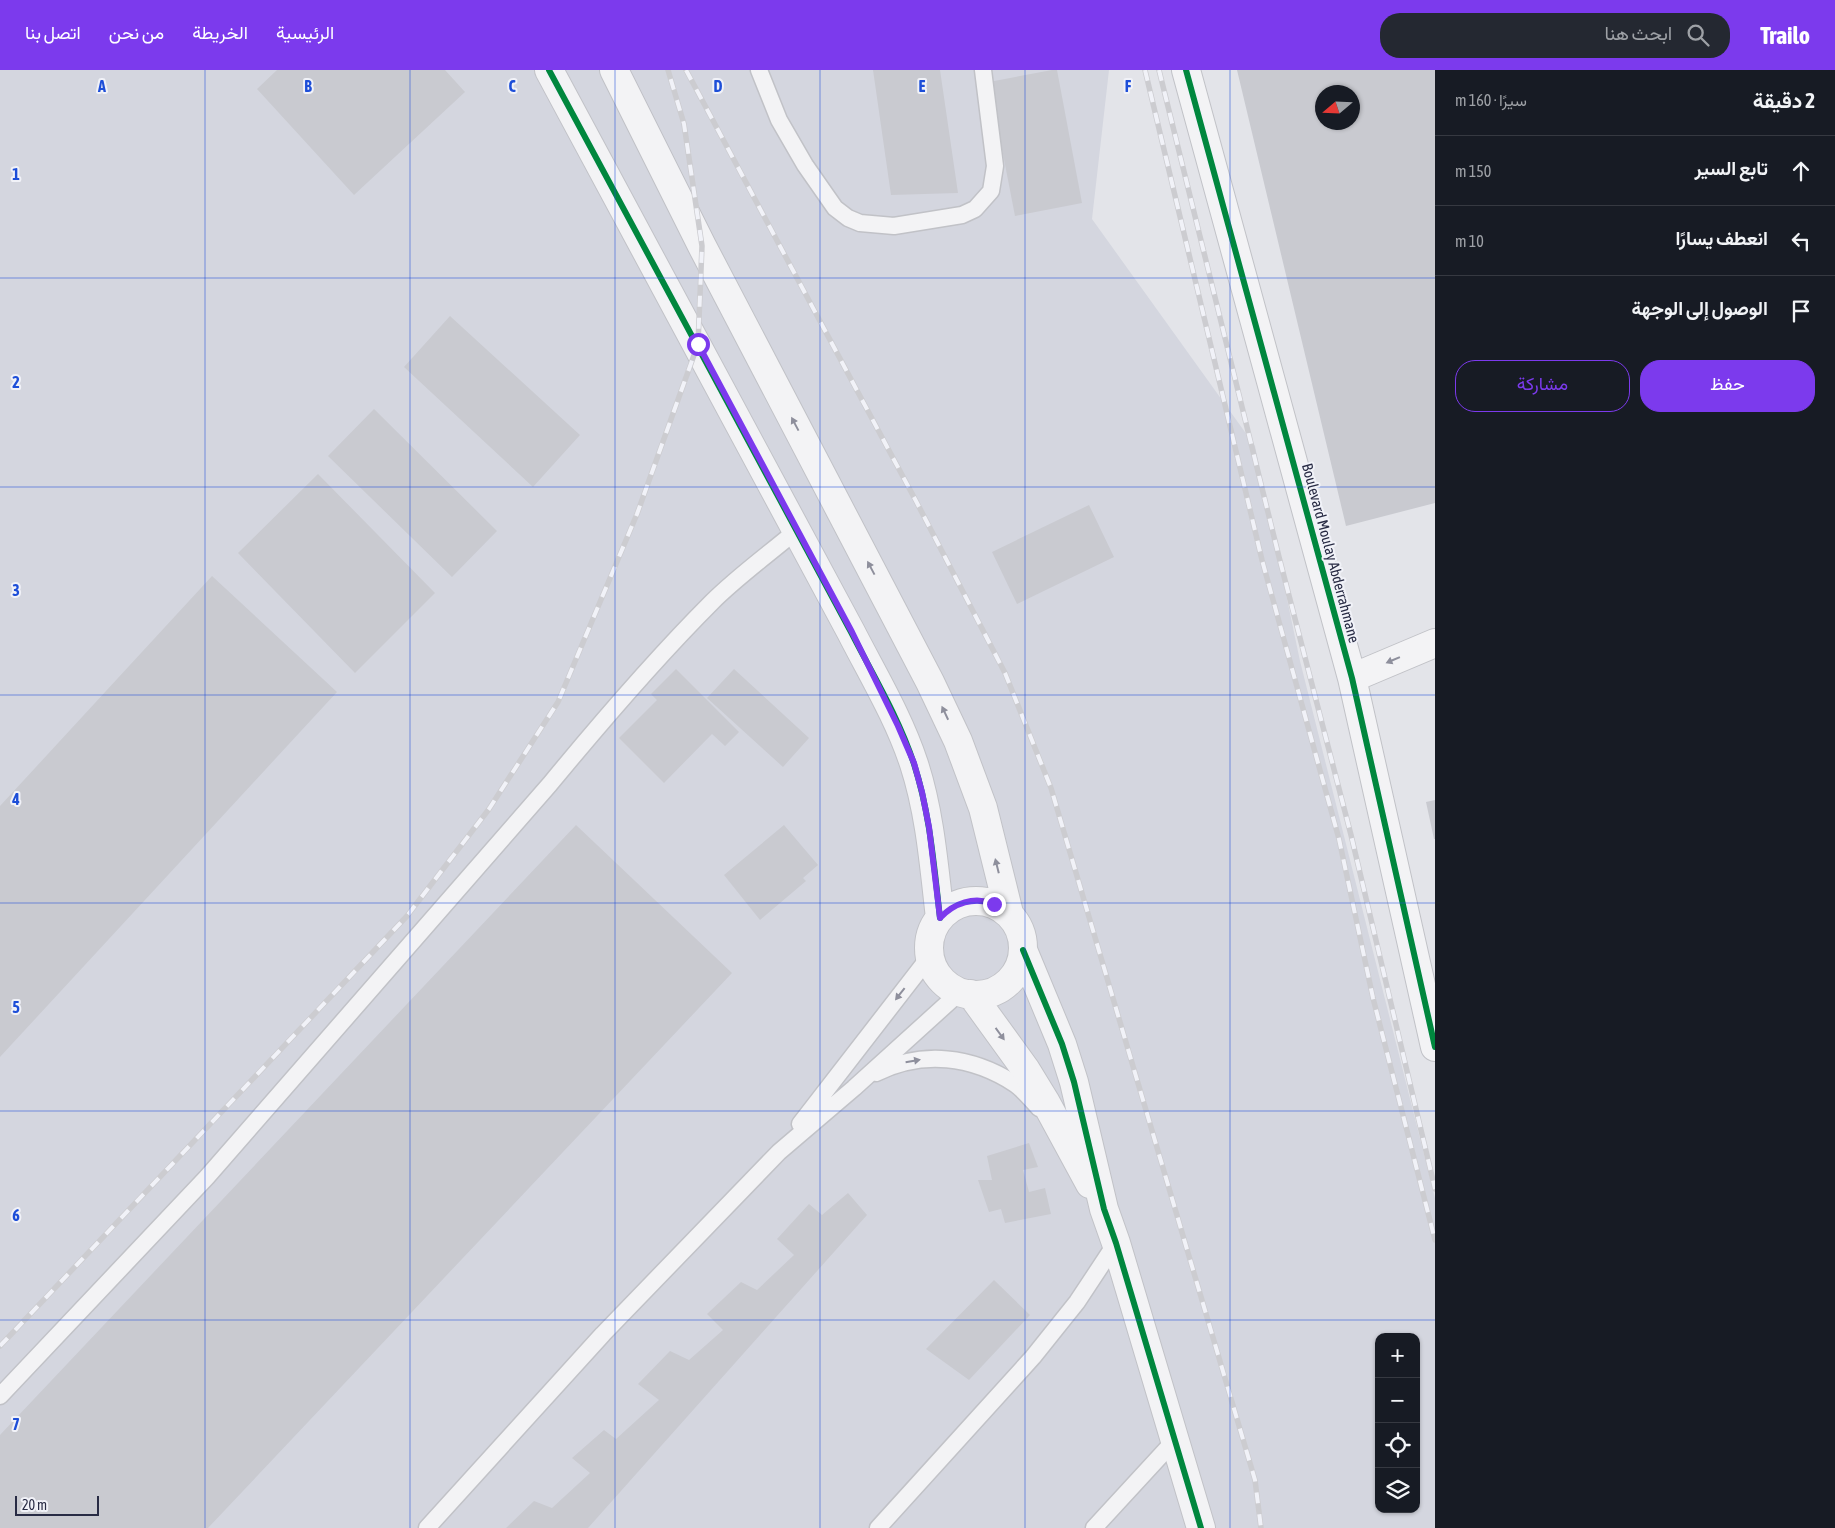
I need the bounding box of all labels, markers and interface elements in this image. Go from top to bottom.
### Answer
search box [1380,13,1730,58]
icon: search [1684,21,1712,49]
text: اتصل بنا [25,22,81,43]
text: من نحن [109,22,164,43]
text: الخريطة [192,22,248,43]
text: الرئيسية [276,22,334,43]
text: ابحث هنا [1604,22,1672,44]
text: Trailo [1760,22,1810,49]
text: A [97,77,106,95]
text: B [304,77,312,95]
text: C [508,77,516,95]
text: D [714,77,723,95]
text: E [919,77,926,95]
text: F [1125,77,1132,95]
north arrow [1315,85,1360,130]
text: 2 دقيقة [1753,88,1815,112]
text: سيرًا · 160 m [1455,91,1527,109]
text: تابع السير [1695,157,1768,179]
icon: ahead [1787,157,1815,185]
text: 150 m [1455,162,1491,180]
text: 1 [12,165,20,183]
text: انعطف يسارًا [1675,227,1768,249]
icon: left [1787,227,1815,255]
text: 10 m [1455,232,1484,250]
text: الوصول إلى الوجهة [1631,297,1768,319]
icon: arrive [1787,297,1815,325]
route start [687,333,710,356]
button: مشاركة [1455,360,1630,412]
button: حفظ [1640,360,1815,412]
text: 2 [12,373,20,391]
one-way arrow [791,417,799,431]
street label: Boulevard Moulay Abderrahmane [1299,461,1363,645]
one-way arrow [867,561,875,575]
text: 3 [12,581,20,599]
one-way arrow [1386,657,1400,665]
one-way arrow [940,706,948,720]
text: 4 [11,790,20,808]
one-way arrow [993,859,1001,874]
route end [983,893,1006,916]
one-way arrow [895,987,906,1000]
text: 5 [12,998,20,1016]
one-way arrow [995,1027,1005,1041]
one-way arrow [906,1057,921,1065]
text: 6 [12,1206,20,1224]
map controls [1375,1333,1420,1513]
button: + [1375,1333,1420,1378]
button: − [1375,1378,1420,1423]
text: 7 [12,1415,20,1433]
button: locate [1375,1423,1420,1468]
button: layers [1375,1468,1420,1513]
scale bar [15,1493,99,1516]
text: 20 m [22,1497,47,1513]

